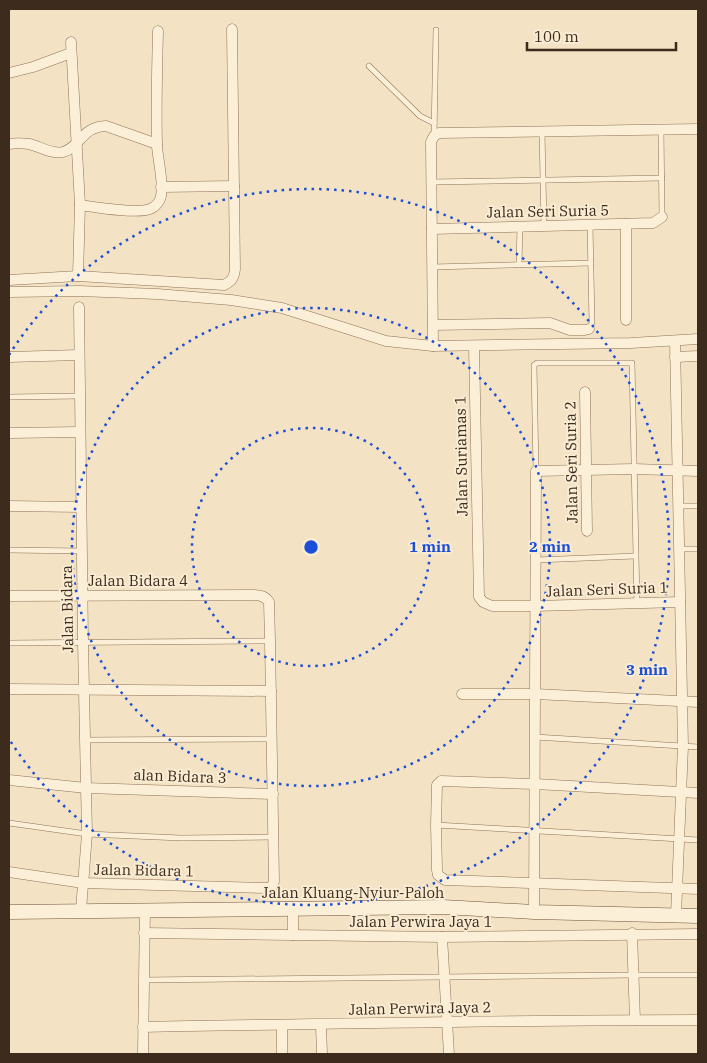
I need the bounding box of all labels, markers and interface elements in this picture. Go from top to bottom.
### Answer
scale bar [527,20,676,52]
text: 100 m [534,27,579,46]
street label: Jalan Seri Suria 5 [487,200,609,222]
street label: Jalan Suriamas 1 [450,395,472,517]
street label: Jalan Seri Suria 2 [560,401,582,523]
text: 1 min [409,537,451,556]
text: 2 min [529,537,571,556]
centre of rings [302,538,320,556]
street label: Jalan Bidara [57,565,77,653]
street label: Jalan Bidara 4 [88,571,188,590]
street label: Jalan Seri Suria 1 [545,577,669,601]
text: 3 min [626,660,668,679]
street label: alan Bidara 3 [133,765,227,787]
street label: Jalan Bidara 1 [94,860,194,880]
street label: Jalan Kluang-Nyiur-Paloh [262,883,444,902]
street label: Jalan Perwira Jaya 1 [350,912,492,931]
street label: Jalan Perwira Jaya 2 [348,997,492,1019]

